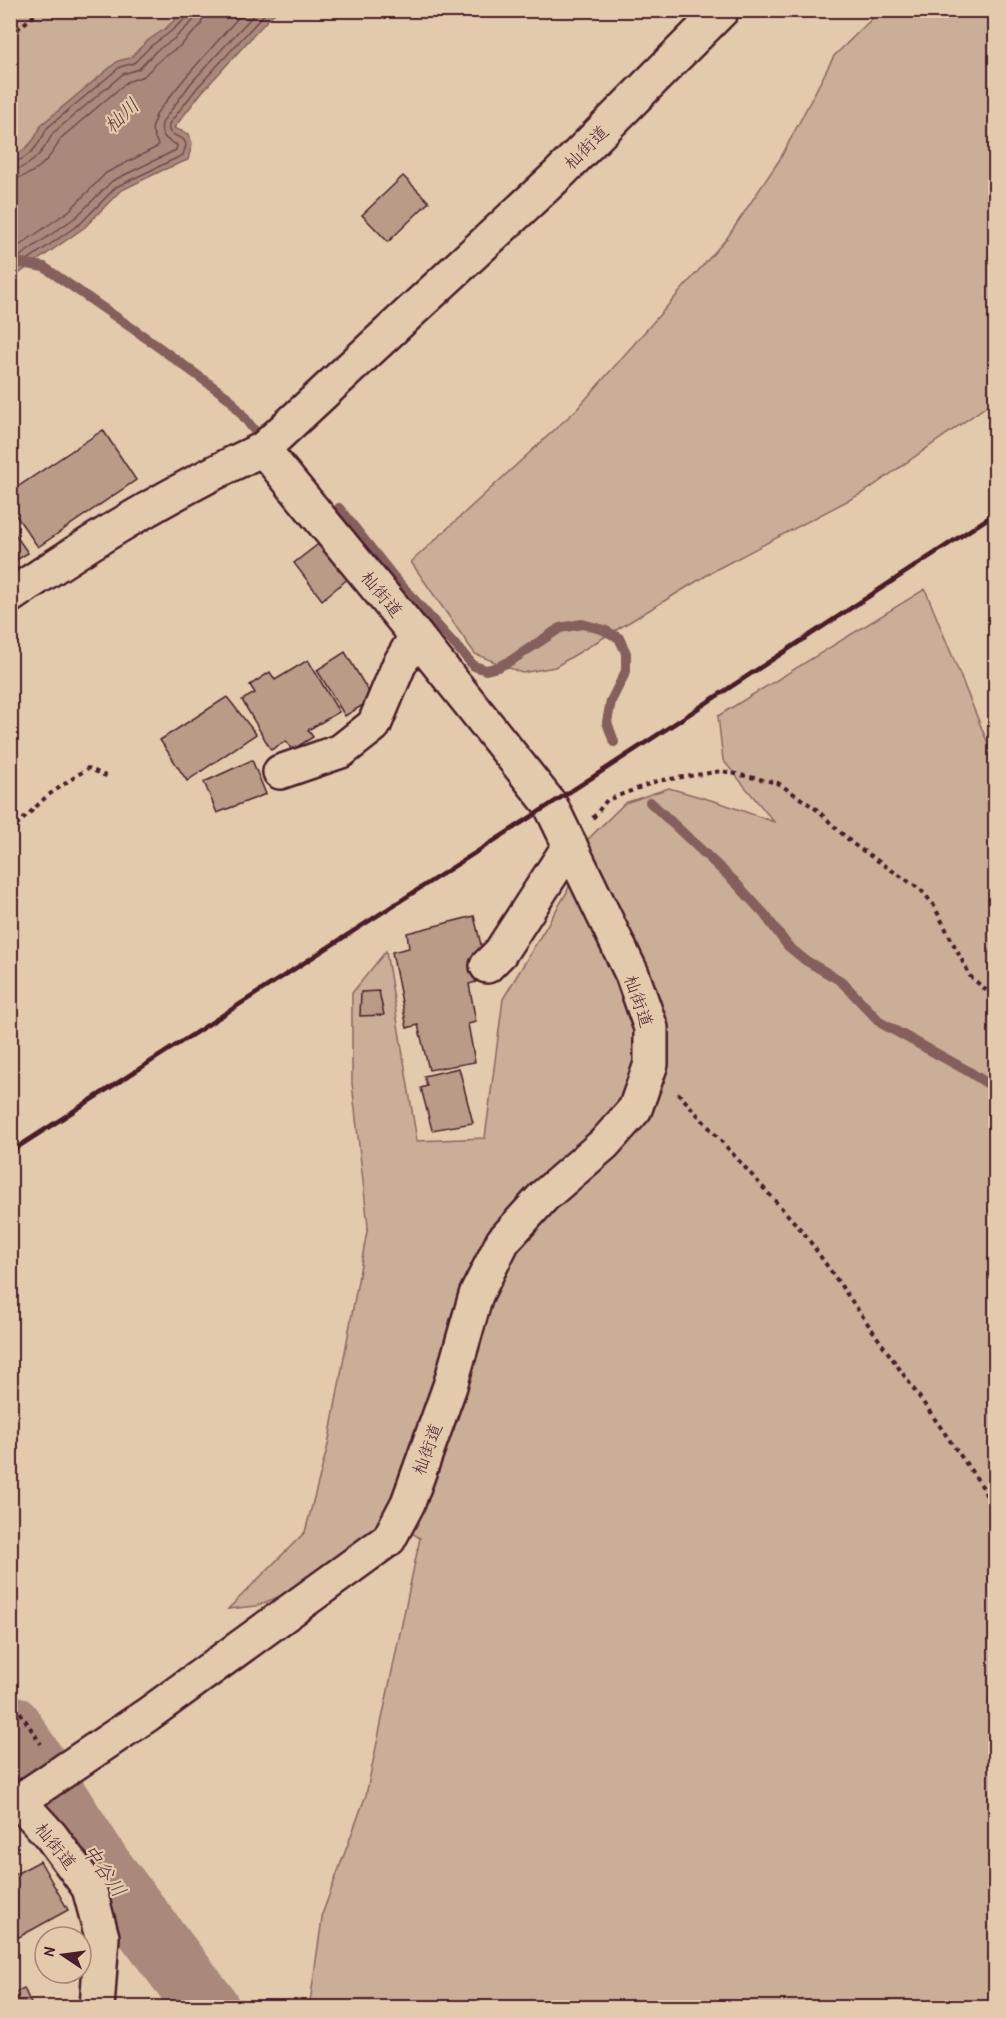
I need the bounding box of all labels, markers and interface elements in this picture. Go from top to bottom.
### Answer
water label: 杣川 [97,91,145,139]
street label: 杣街道 [558,119,614,175]
street label: 杣街道 [355,565,409,623]
street label: 杣街道 [618,971,660,1031]
street label: 杣街道 [406,1419,448,1479]
street label: 杣街道 [29,1817,83,1875]
water label: 中谷川 [77,1838,133,1902]
north arrow [33,1925,93,1985]
text: N [37,1945,60,1958]

